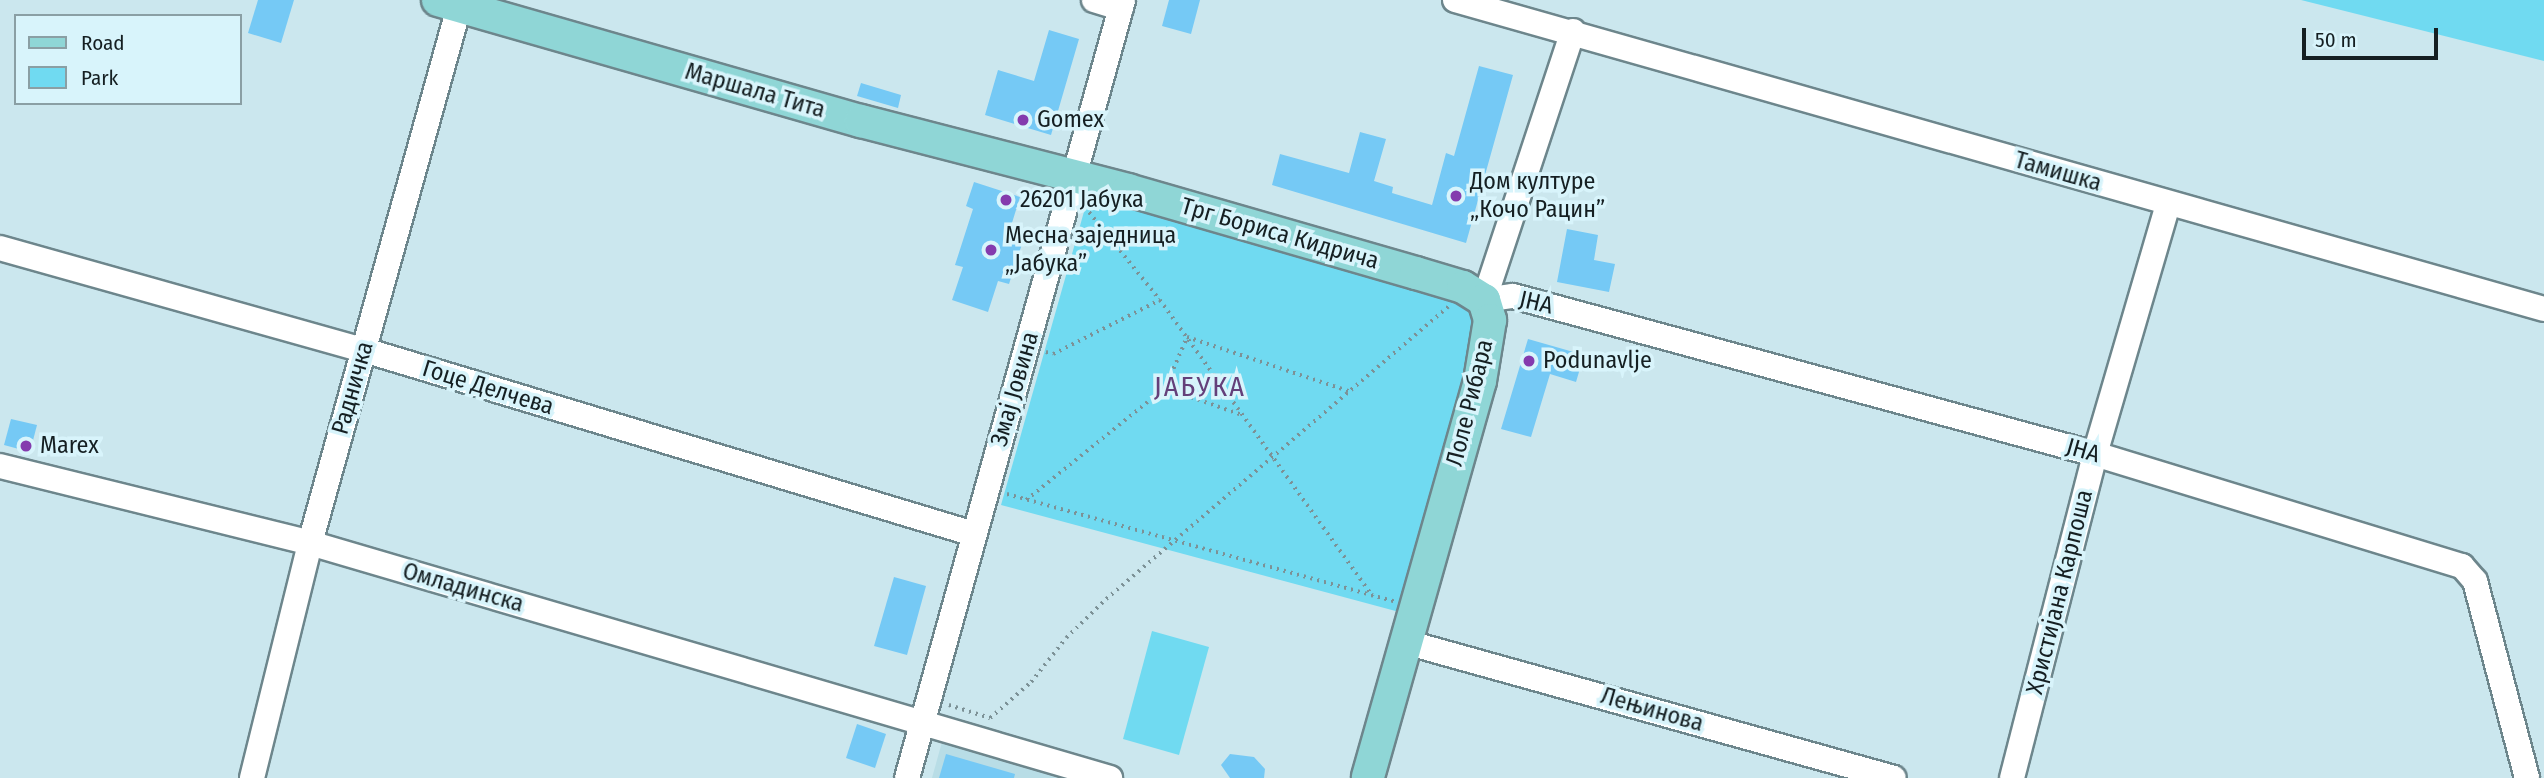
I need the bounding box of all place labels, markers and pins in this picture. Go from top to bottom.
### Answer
place label: Gomex [1037,106,1104,134]
marker: Gomex [1015,112,1031,128]
place label: Дом културе „Кочо Рацин” [1470,168,1605,224]
place label: 26201 Јабука [1020,186,1144,214]
marker: Дом културе „Кочо Рацин” [1448,188,1464,204]
marker: 26201 Јабука [998,192,1014,208]
place label: Месна заједница „Јабука” [1005,222,1176,278]
marker: Месна заједница „Јабука” [983,242,999,258]
place label: Podunavlje [1543,347,1652,375]
marker: Podunavlje [1521,353,1537,369]
place label: Marex [40,432,99,460]
marker: Marex [18,438,34,454]

